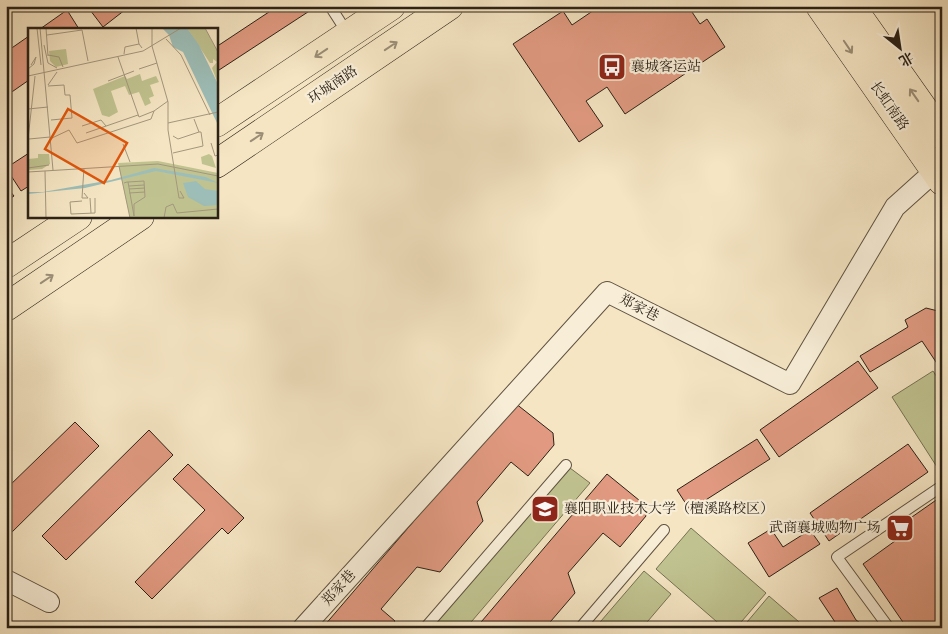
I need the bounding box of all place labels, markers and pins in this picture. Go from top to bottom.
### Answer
bus stop icon: 襄城客运站 [597,52,627,82]
place label: 襄城客运站 [631,59,701,74]
school or university icon: 襄阳职业技术大学（檀溪路校区） [530,494,560,524]
place label: 襄阳职业技术大学（檀溪路校区） [564,501,774,516]
supermarket icon: 武商襄城购物广场 [885,513,915,543]
place label: 武商襄城购物广场 [769,520,881,535]

